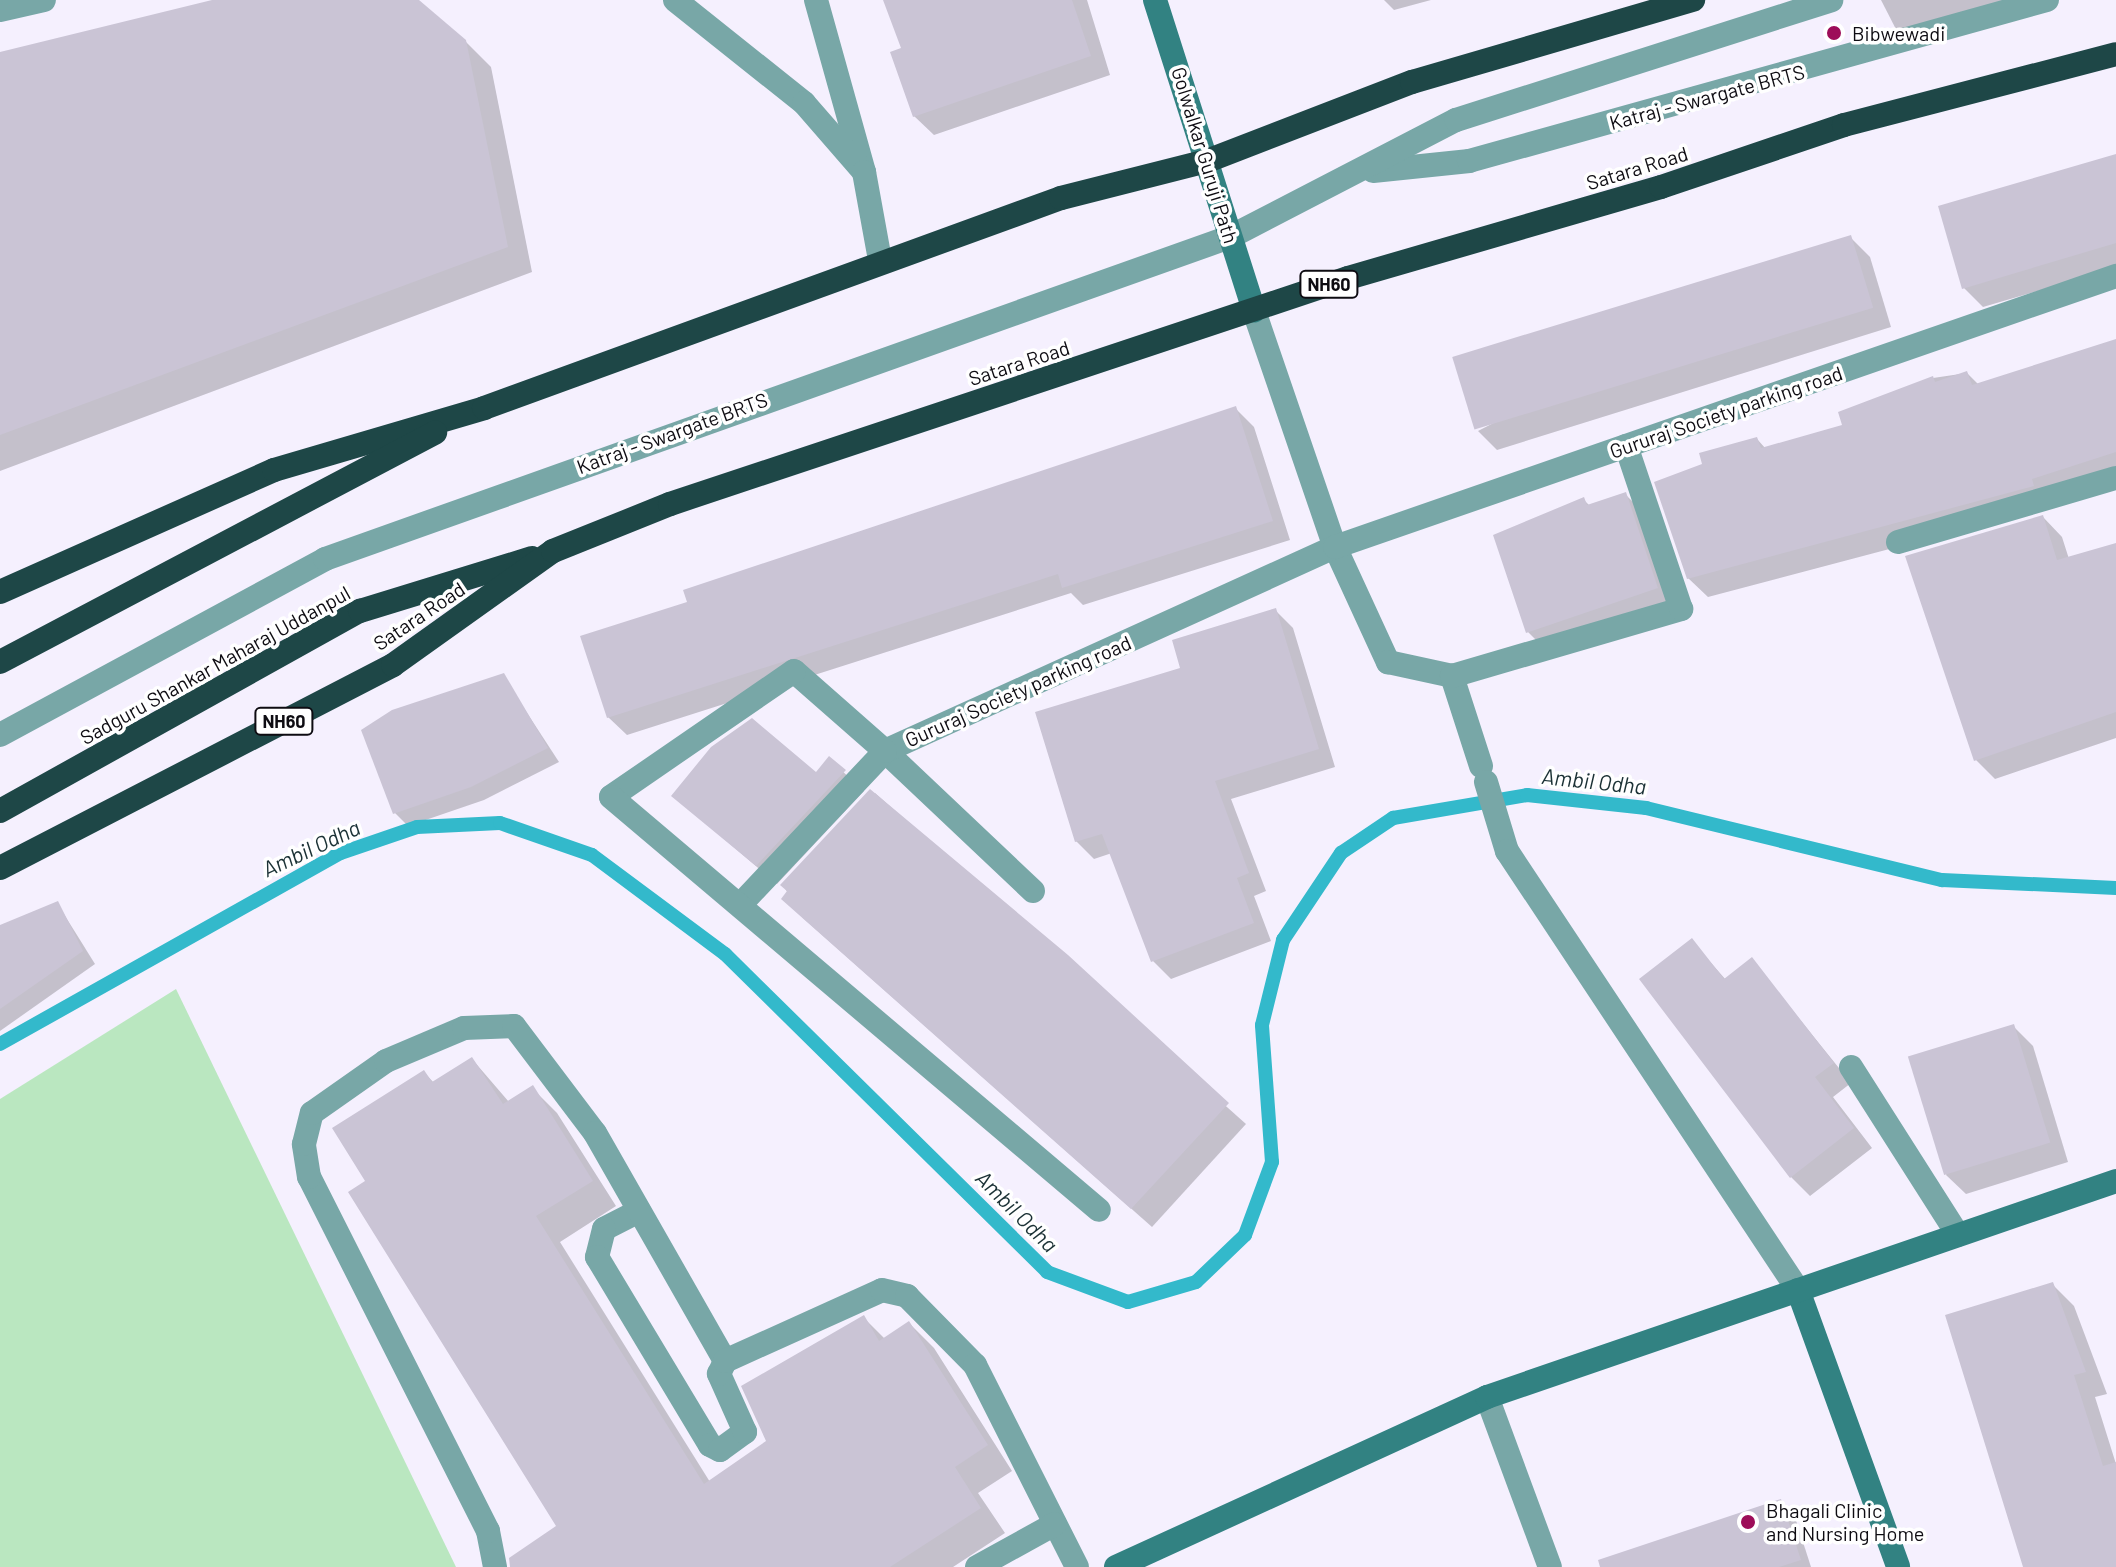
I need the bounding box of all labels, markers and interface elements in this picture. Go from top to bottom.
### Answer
place label: Bibwewadi [1852,21,1945,45]
marker: Bibwewadi [1823,22,1845,44]
street label: Katraj - Swargate BRTS [1607,59,1807,135]
street label: Golwalkar Guruji Path [1167,64,1243,246]
street label: Satara Road [1583,141,1691,195]
road number: NH60 [1299,270,1359,298]
street label: Satara Road [965,335,1073,391]
street label: Gururaj Society parking road [1606,361,1846,463]
street label: Katraj - Swargate BRTS [573,387,771,479]
street label: Satara Road [369,577,469,655]
street label: Sadguru Shankar Maharaj Uddanpul [76,581,354,749]
street label: Gururaj Society parking road [901,630,1135,752]
road number: NH60 [254,707,314,735]
water label: Ambil Odha [1540,762,1648,800]
water label: Ambil Odha [258,814,364,882]
water label: Ambil Odha [971,1165,1063,1257]
place label: Bhagali Clinic and Nursing Home [1766,1498,1924,1545]
marker: Bhagali Clinic and Nursing Home [1737,1511,1759,1533]

